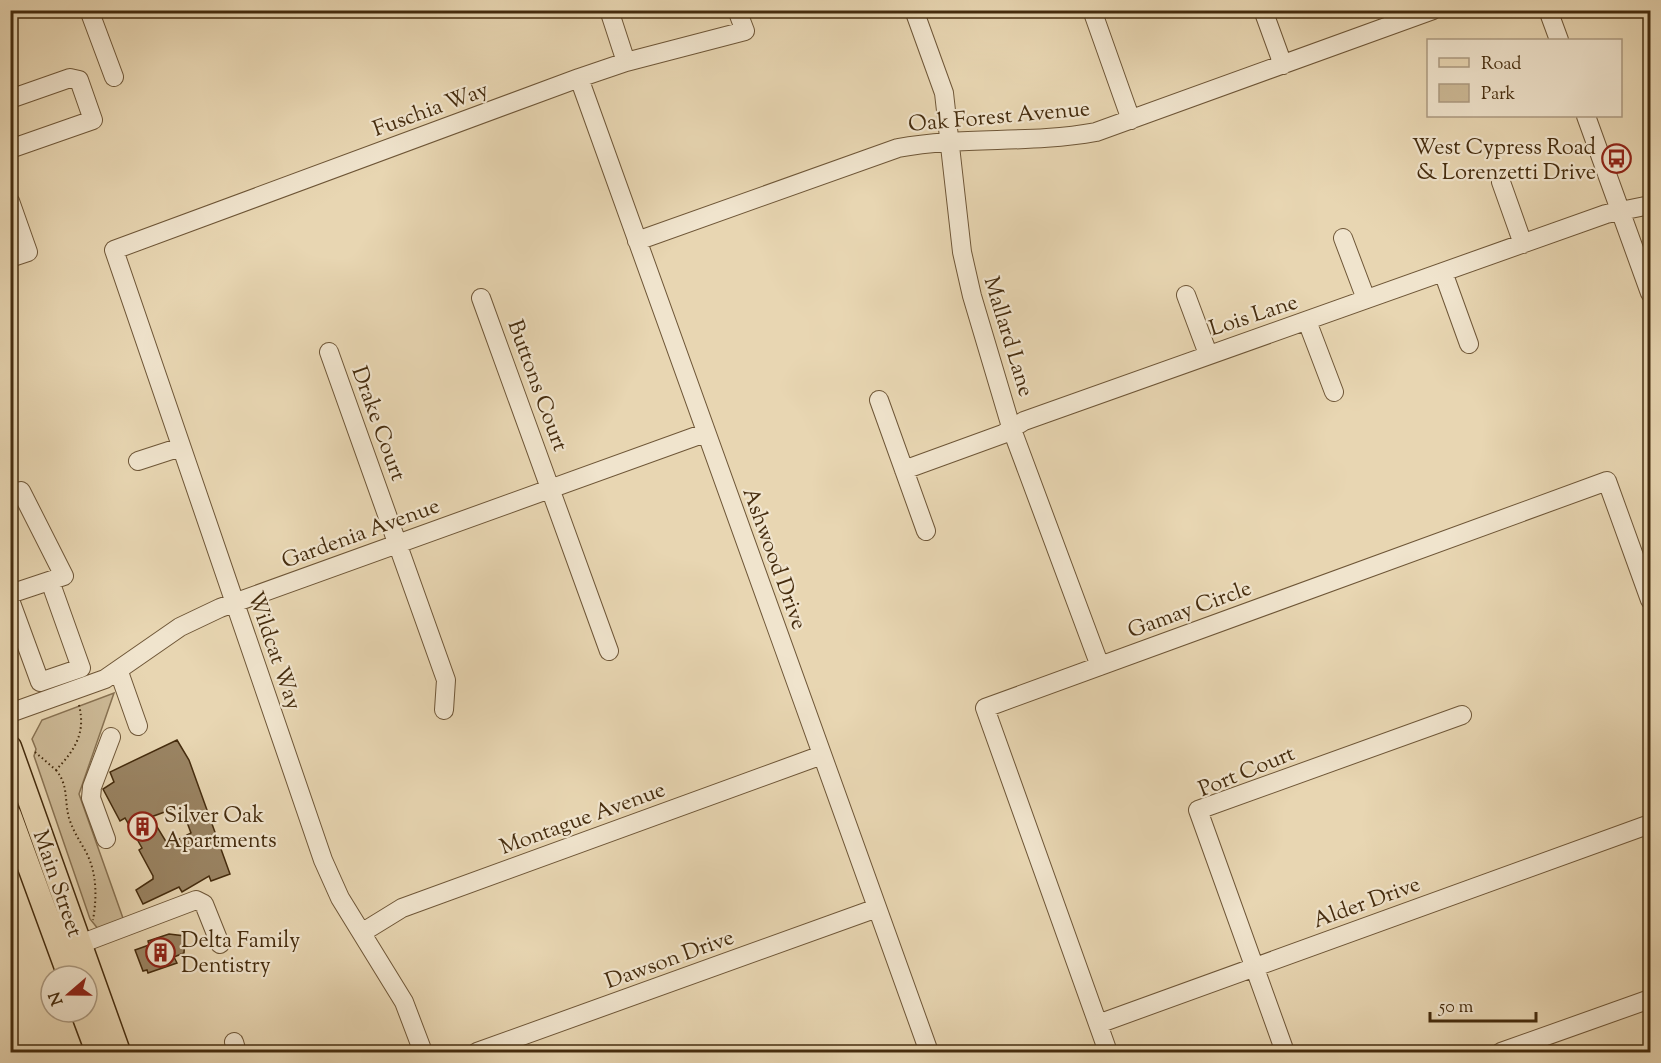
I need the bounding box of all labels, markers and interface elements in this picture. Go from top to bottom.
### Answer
legend [1427,39,1622,117]
text: Road [1481,52,1521,78]
street label: Fuschia Way [369,75,493,147]
text: Park [1481,82,1516,108]
street label: Oak Forest Avenue [907,94,1091,142]
place label: West Cypress Road & Lorenzetti Drive [1412,133,1596,190]
bus stop icon: West Cypress Road & Lorenzetti Drive [1601,143,1633,175]
street label: Mallard Lane [974,273,1041,401]
street label: Lois Lane [1206,288,1302,346]
street label: Buttons Court [498,316,575,457]
street label: Drake Court [342,362,413,486]
street label: Ashwood Drive [733,483,814,635]
street label: Gardenia Avenue [278,491,445,578]
street label: Gamay Circle [1124,574,1256,648]
street label: Wildcat Way [238,587,308,715]
street label: Port Court [1194,739,1301,807]
street label: Montague Avenue [496,775,670,865]
place label: Silver Oak Apartments [164,801,277,858]
building icon: Silver Oak Apartments [127,811,159,843]
street label: Main Street [23,826,90,942]
street label: Alder Drive [1309,870,1425,938]
street label: Dawson Drive [601,923,739,999]
place label: Delta Family Dentistry [181,926,300,983]
building icon: Delta Family Dentistry [144,936,176,968]
north arrow [39,964,99,1024]
scale bar [1430,985,1536,1023]
text: N [44,988,70,1008]
text: 50 m [1438,995,1474,1021]

